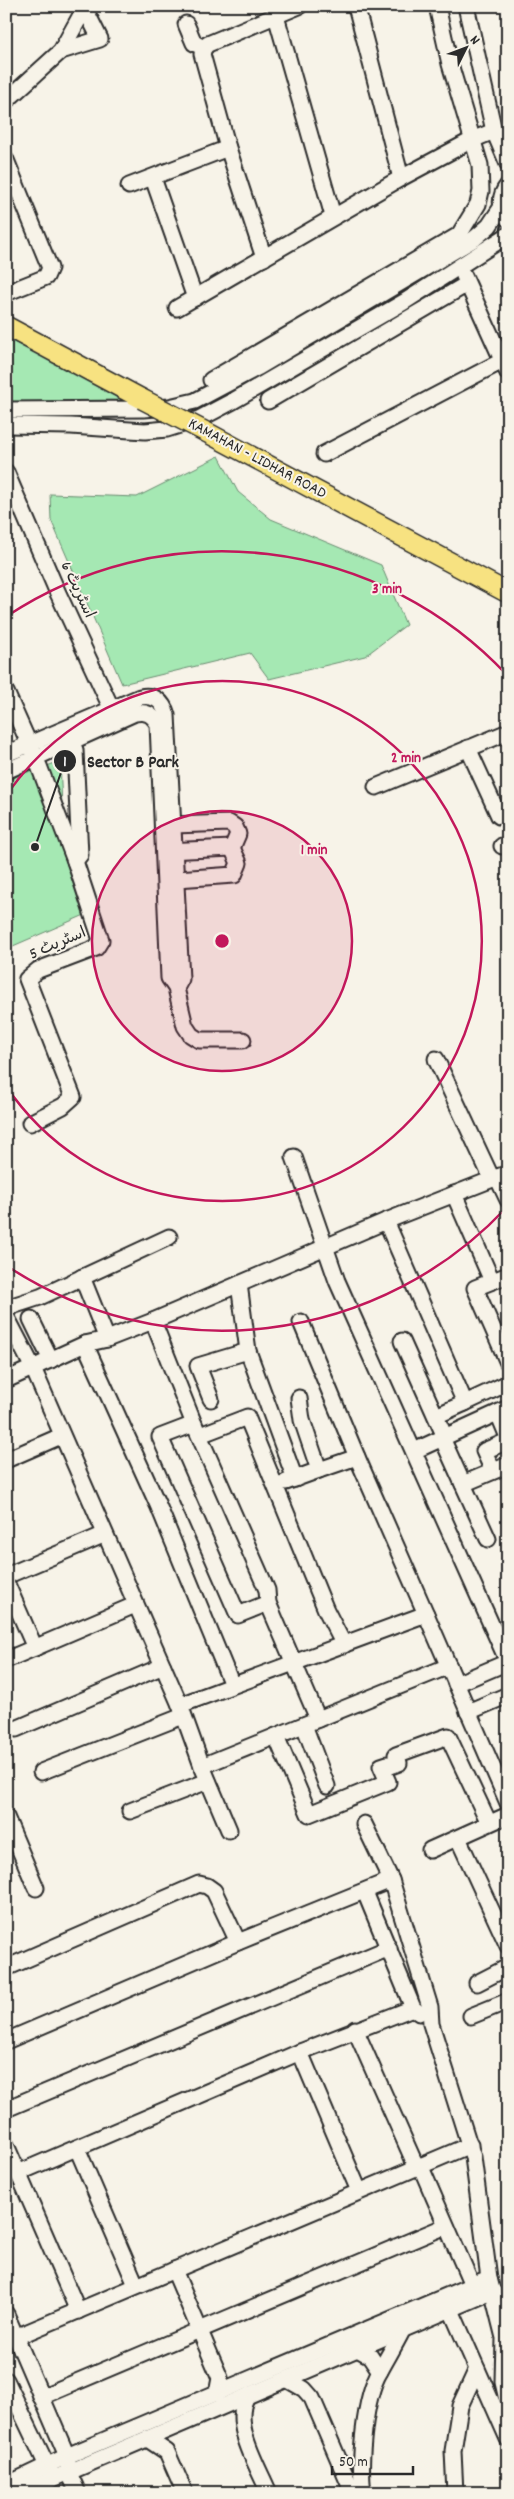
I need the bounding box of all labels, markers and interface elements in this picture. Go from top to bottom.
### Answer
north arrow [442,22,492,72]
text: N [464,31,484,50]
street label: KAMAHAN - LIDHAR ROAD [184,413,330,505]
street label: اسٹریٹ 6 [54,558,100,622]
text: 3 min [372,579,402,601]
callout: Sector B Park [52,744,189,777]
text: 2 min [391,748,421,770]
text: Sector B Park [87,751,180,776]
text: 1 [63,752,67,774]
text: 1 min [301,840,327,862]
street label: اسٹریٹ 5 [26,922,90,966]
centre of rings [213,932,231,950]
scale bar [332,2444,413,2476]
text: 50 m [339,2452,368,2474]

